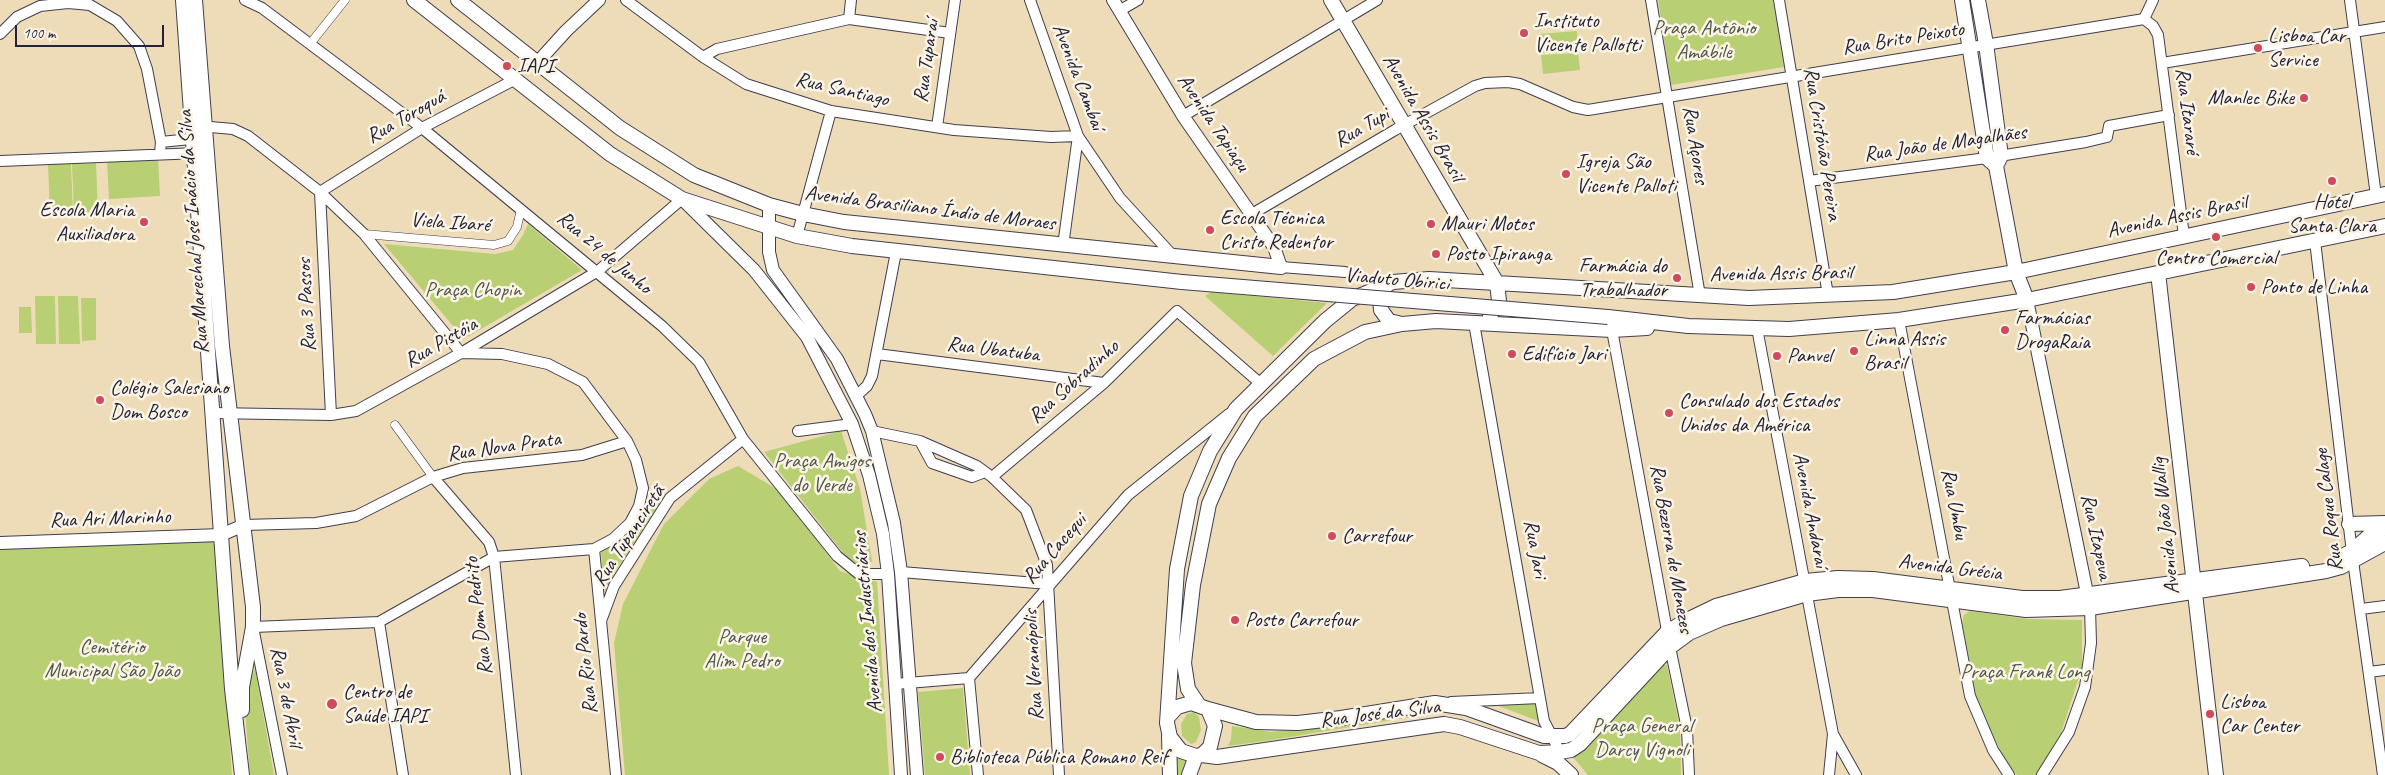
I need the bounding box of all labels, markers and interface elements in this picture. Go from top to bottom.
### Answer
place label: Instituto Vicente Pallotti [1534,8,1641,58]
scale bar [18,15,166,47]
park label: Praça Antônio Amábile [1652,15,1756,65]
street label: Rua Brito Peixoto [1840,17,1966,61]
street label: Rua Tuparaí [909,18,945,104]
street label: Avenida Cambaí [1046,20,1110,134]
place label: Lisboa Car Service [2268,23,2345,73]
text: 100 m [23,24,55,43]
marker: Instituto Vicente Pallotti [1518,27,1530,39]
marker: Lisboa Car Service [2252,42,2264,54]
street label: Avenida Assis Brasil [1376,50,1470,186]
place label: IAPI [517,53,554,79]
marker: IAPI [501,60,513,72]
street label: Rua Cristóvão Pereira [1797,66,1847,222]
street label: Rua Itararé [2169,66,2205,156]
street label: Rua Santiago [793,67,891,113]
street label: Avenida Tapiaçu [1171,69,1255,177]
street label: Rua Toroquá [362,84,450,150]
place label: Manlec Bike [2207,85,2294,111]
marker: Manlec Bike [2298,92,2310,104]
street label: Rua Tupi [1330,102,1394,154]
street label: Rua Açores [1676,104,1714,186]
street label: Rua Marechal José Inácio da Silva [173,109,215,355]
street label: Rua João de Magalhães [1862,120,2028,168]
place label: Igreja São Vicente Palloti [1576,149,1676,199]
marker: Igreja São Vicente Palloti [1560,168,1572,180]
marker: Hotel Santa Clara [2326,175,2338,187]
street label: Avenida Brasiliano Índio de Moraes [803,181,1057,237]
place label: Hotel Santa Clara [2288,189,2376,239]
street label: Avenida Assis Brasil [2105,190,2249,244]
place label: Escola Maria Auxiliadora [40,197,134,247]
place label: Escola Técnica Cristo Redentor [1220,205,1332,255]
street label: Rua 24 de Junho [551,206,657,300]
street label: Viela Ibaré [410,208,490,238]
place label: Mauri Motos [1441,211,1534,237]
marker: Escola Maria Auxiliadora [138,216,150,228]
marker: Mauri Motos [1425,218,1437,230]
marker: Escola Técnica Cristo Redentor [1204,224,1216,236]
marker: Centro Comercial [2210,231,2222,243]
place label: Posto Ipiranga [1446,241,1551,267]
place label: Centro Comercial [2155,245,2277,271]
marker: Posto Ipiranga [1430,248,1442,260]
place label: Farmácia do Trabalhador [1579,253,1667,303]
street label: Rua 3 Passos [292,258,322,352]
street label: Avenida Assis Brasil [1710,260,1852,288]
street label: Viaduto Obirici [1344,263,1450,297]
marker: Farmácia do Trabalhador [1671,272,1683,284]
place label: Ponto de Linha [2261,274,2367,300]
park label: Praça Chopin [425,277,521,303]
marker: Ponto de Linha [2245,281,2257,293]
place label: Farmácias DrogaRaia [2015,305,2090,355]
street label: Rua Pistóia [400,312,482,374]
marker: Farmácias DrogaRaia [1999,324,2011,336]
place label: Linna Assis Brasil [1864,326,1945,376]
street label: Rua Ubatuba [945,332,1041,368]
street label: Rua Sobradinho [1024,335,1124,429]
place label: Edifício Jari [1522,341,1606,367]
place label: Panvel [1787,343,1832,369]
marker: Linna Assis Brasil [1848,345,1860,357]
marker: Edifício Jari [1506,348,1518,360]
marker: Panvel [1771,350,1783,362]
place label: Colégio Salesiano Dom Bosco [110,375,228,425]
place label: Consulado dos Estados Unidos da América [1679,388,1839,438]
marker: Colégio Salesiano Dom Bosco [94,394,106,406]
marker: Consulado dos Estados Unidos da América [1663,407,1675,419]
street label: Rua Nova Prata [446,427,562,467]
street label: Rua Roque Calage [2309,447,2349,573]
park label: Praça Amigos do Verde [774,448,870,498]
street label: Avenida Andaraí [1787,450,1833,570]
street label: Avenida João Wallig [2146,456,2186,596]
street label: Rua Bezerra de Menezes [1644,463,1698,635]
street label: Rua Umbu [1935,467,1973,541]
street label: Rua Tupanciretã [587,481,671,591]
street label: Rua Itapeva [2075,492,2117,582]
street label: Rua Ari Marinho [49,504,171,534]
street label: Rua Cacequi [1018,509,1092,589]
street label: Rua Jari [1517,518,1553,580]
place label: Carrefour [1342,523,1412,549]
street label: Avenida dos Industriários [848,530,888,714]
marker: Carrefour [1326,530,1338,542]
street label: Avenida Grécia [1897,549,2003,587]
street label: Rua Dom Pedrito [459,556,499,676]
place label: Posto Carrefour [1245,607,1358,633]
street label: Rua Veranópolis [1019,609,1049,721]
street label: Rua Rio Pardo [568,612,604,716]
marker: Posto Carrefour [1229,614,1241,626]
park label: Parque Alim Pedro [704,624,780,674]
park label: Cemitério Municipal São João [44,634,180,684]
street label: Rua 3 de Abril [264,645,308,749]
park label: Praça Frank Long [1960,659,2090,685]
place label: Centro de Saúde IAPI [343,679,427,729]
place label: Lisboa Car Center [2220,689,2299,739]
street label: Rua José da Silva [1319,694,1441,734]
marker: Centro de Saúde IAPI [325,697,339,711]
marker: Lisboa Car Center [2204,708,2216,720]
park label: Praça General Darcy Vignoli [1591,713,1693,763]
place label: Biblioteca Pública Romano Reif [950,744,1168,770]
marker: Biblioteca Pública Romano Reif [934,751,946,763]

